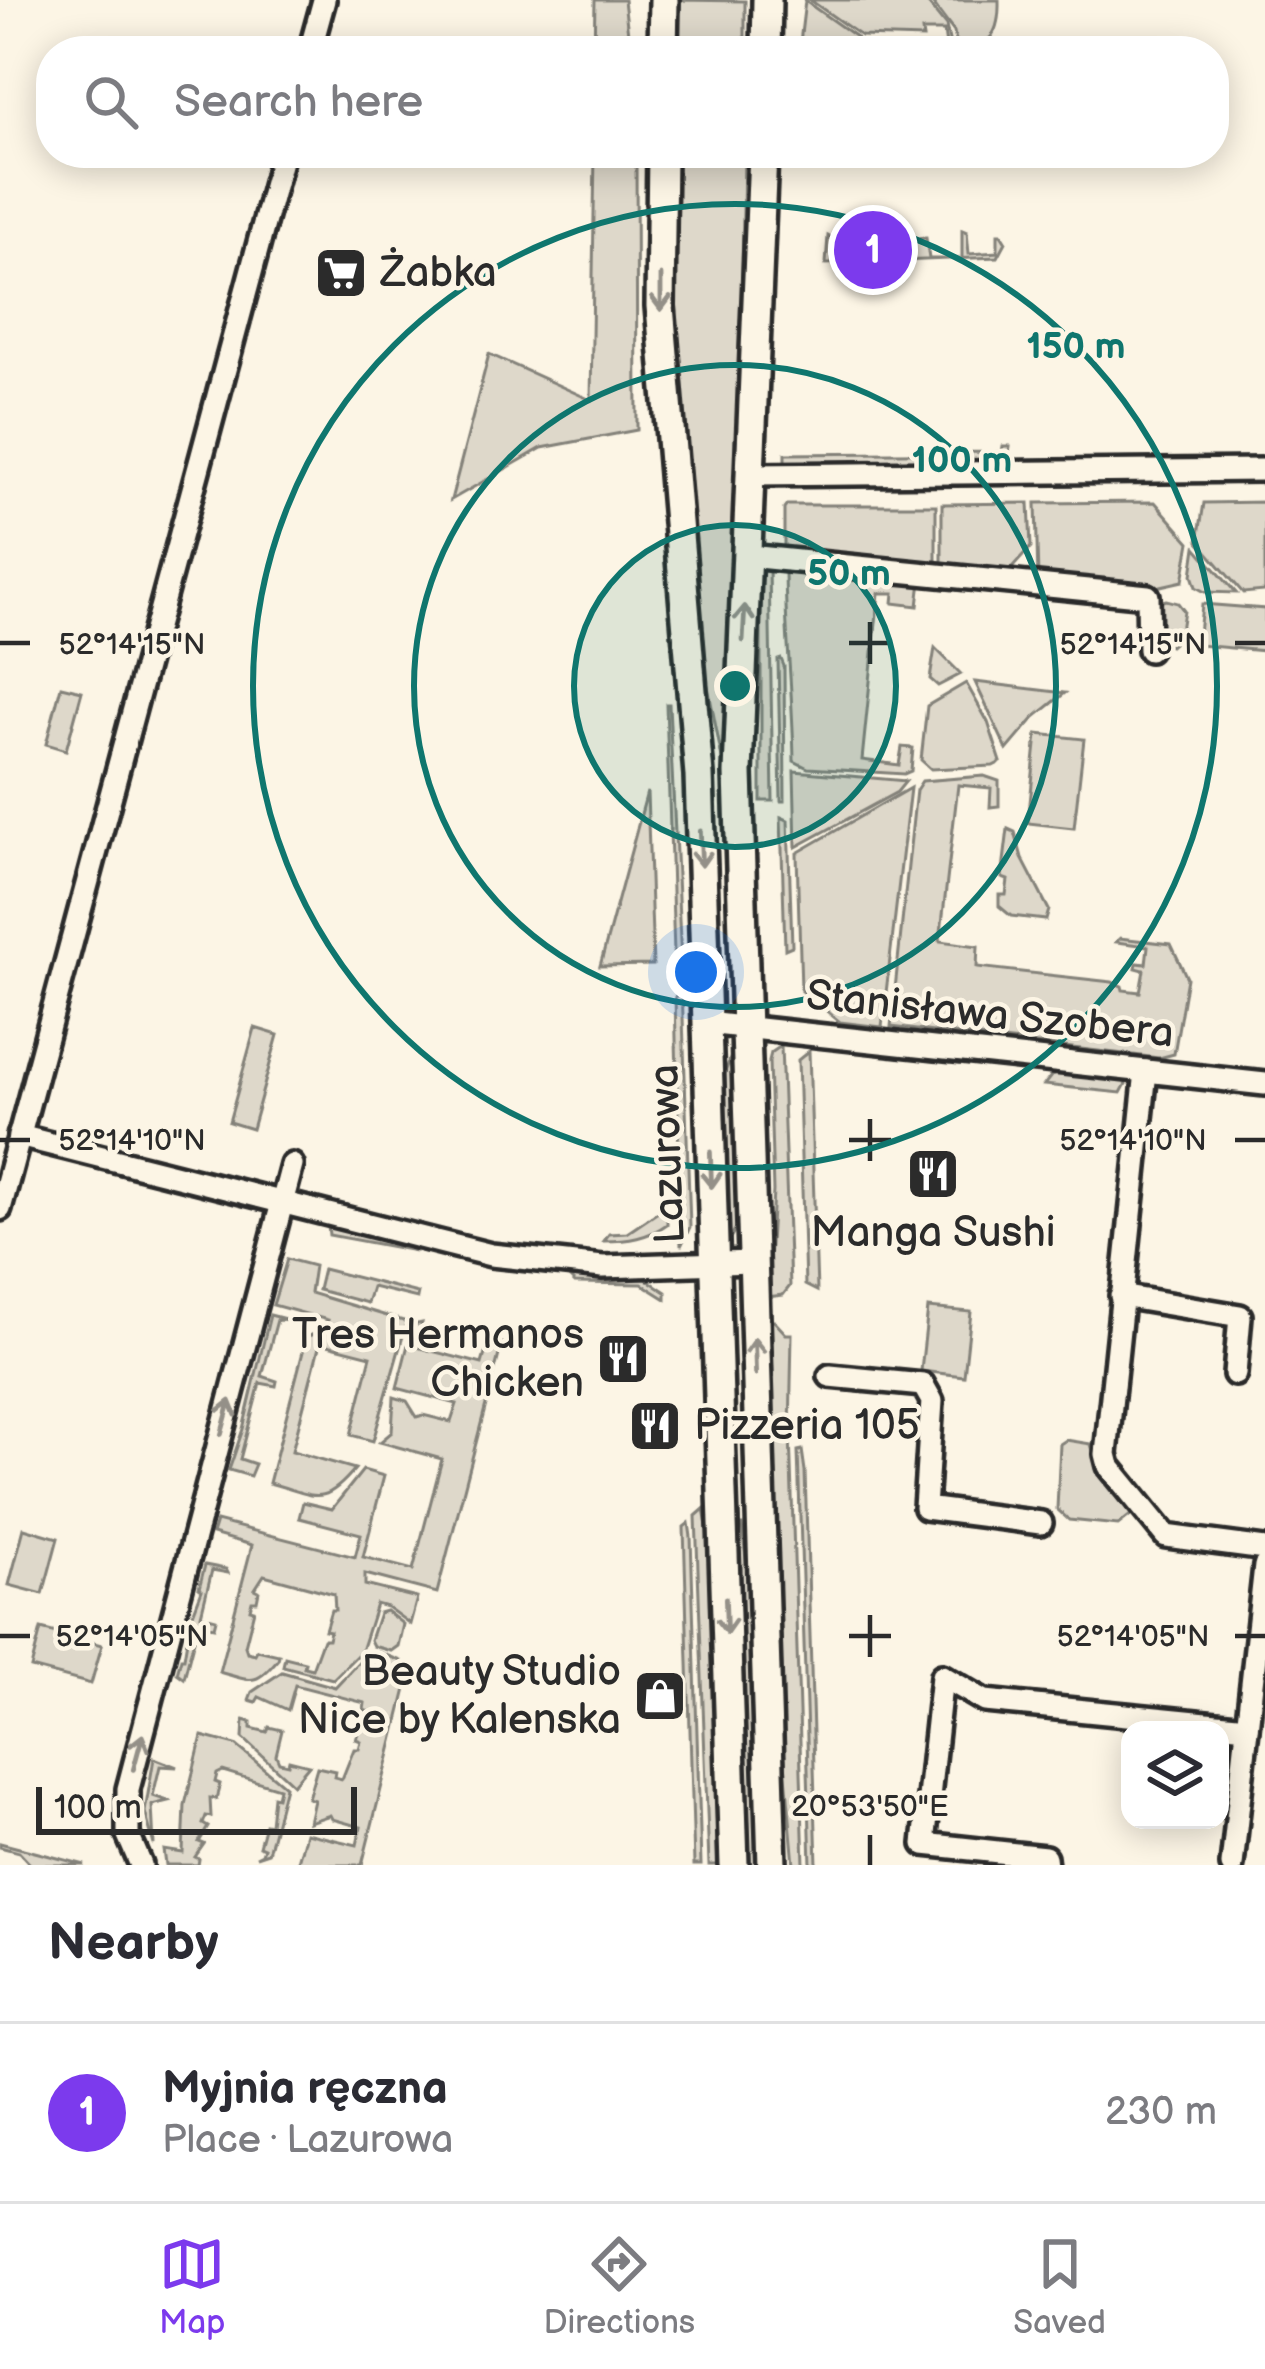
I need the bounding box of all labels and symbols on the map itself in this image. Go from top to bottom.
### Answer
pin: 1 [834,205,912,295]
supermarket icon: Żabka [313,245,369,301]
place label: Żabka [379,247,497,299]
one-way arrow [650,273,672,312]
text: 150 m [1027,326,1125,369]
text: 100 m [912,440,1012,483]
text: 50 m [807,553,891,596]
one-way arrow [733,604,756,643]
text: 52°14'15"N [59,627,205,663]
text: 52°14'15"N [1060,627,1206,663]
centre of rings [714,665,756,707]
one-way arrow [690,829,713,868]
your location [666,942,726,1002]
street label: Stanisława Szobera [804,970,1176,1060]
street label: Lazurowa [639,1063,697,1245]
text: 52°14'10"N [58,1123,206,1159]
text: 52°14'10"N [1059,1123,1207,1159]
restaurant icon: Manga Sushi [905,1146,961,1202]
one-way arrow [700,1150,723,1189]
place label: Manga Sushi [811,1208,1055,1259]
place label: Tres Hermanos Chicken [292,1310,584,1409]
restaurant icon: Tres Hermanos Chicken [595,1331,651,1387]
one-way arrow [744,1337,767,1376]
restaurant icon: Pizzeria 105 [627,1398,683,1454]
one-way arrow [216,1399,238,1437]
place label: Pizzeria 105 [694,1401,920,1452]
one-way arrow [715,1596,738,1635]
text: 52°14'05"N [56,1619,208,1655]
text: 52°14'05"N [1057,1619,1209,1655]
place label: Beauty Studio Nice by Kalenska [298,1647,621,1746]
shop icon: Beauty Studio Nice by Kalenska [632,1668,688,1724]
one-way arrow [128,1734,150,1772]
scale bar [36,1781,357,1834]
text: 20°53'50"E [791,1789,949,1825]

